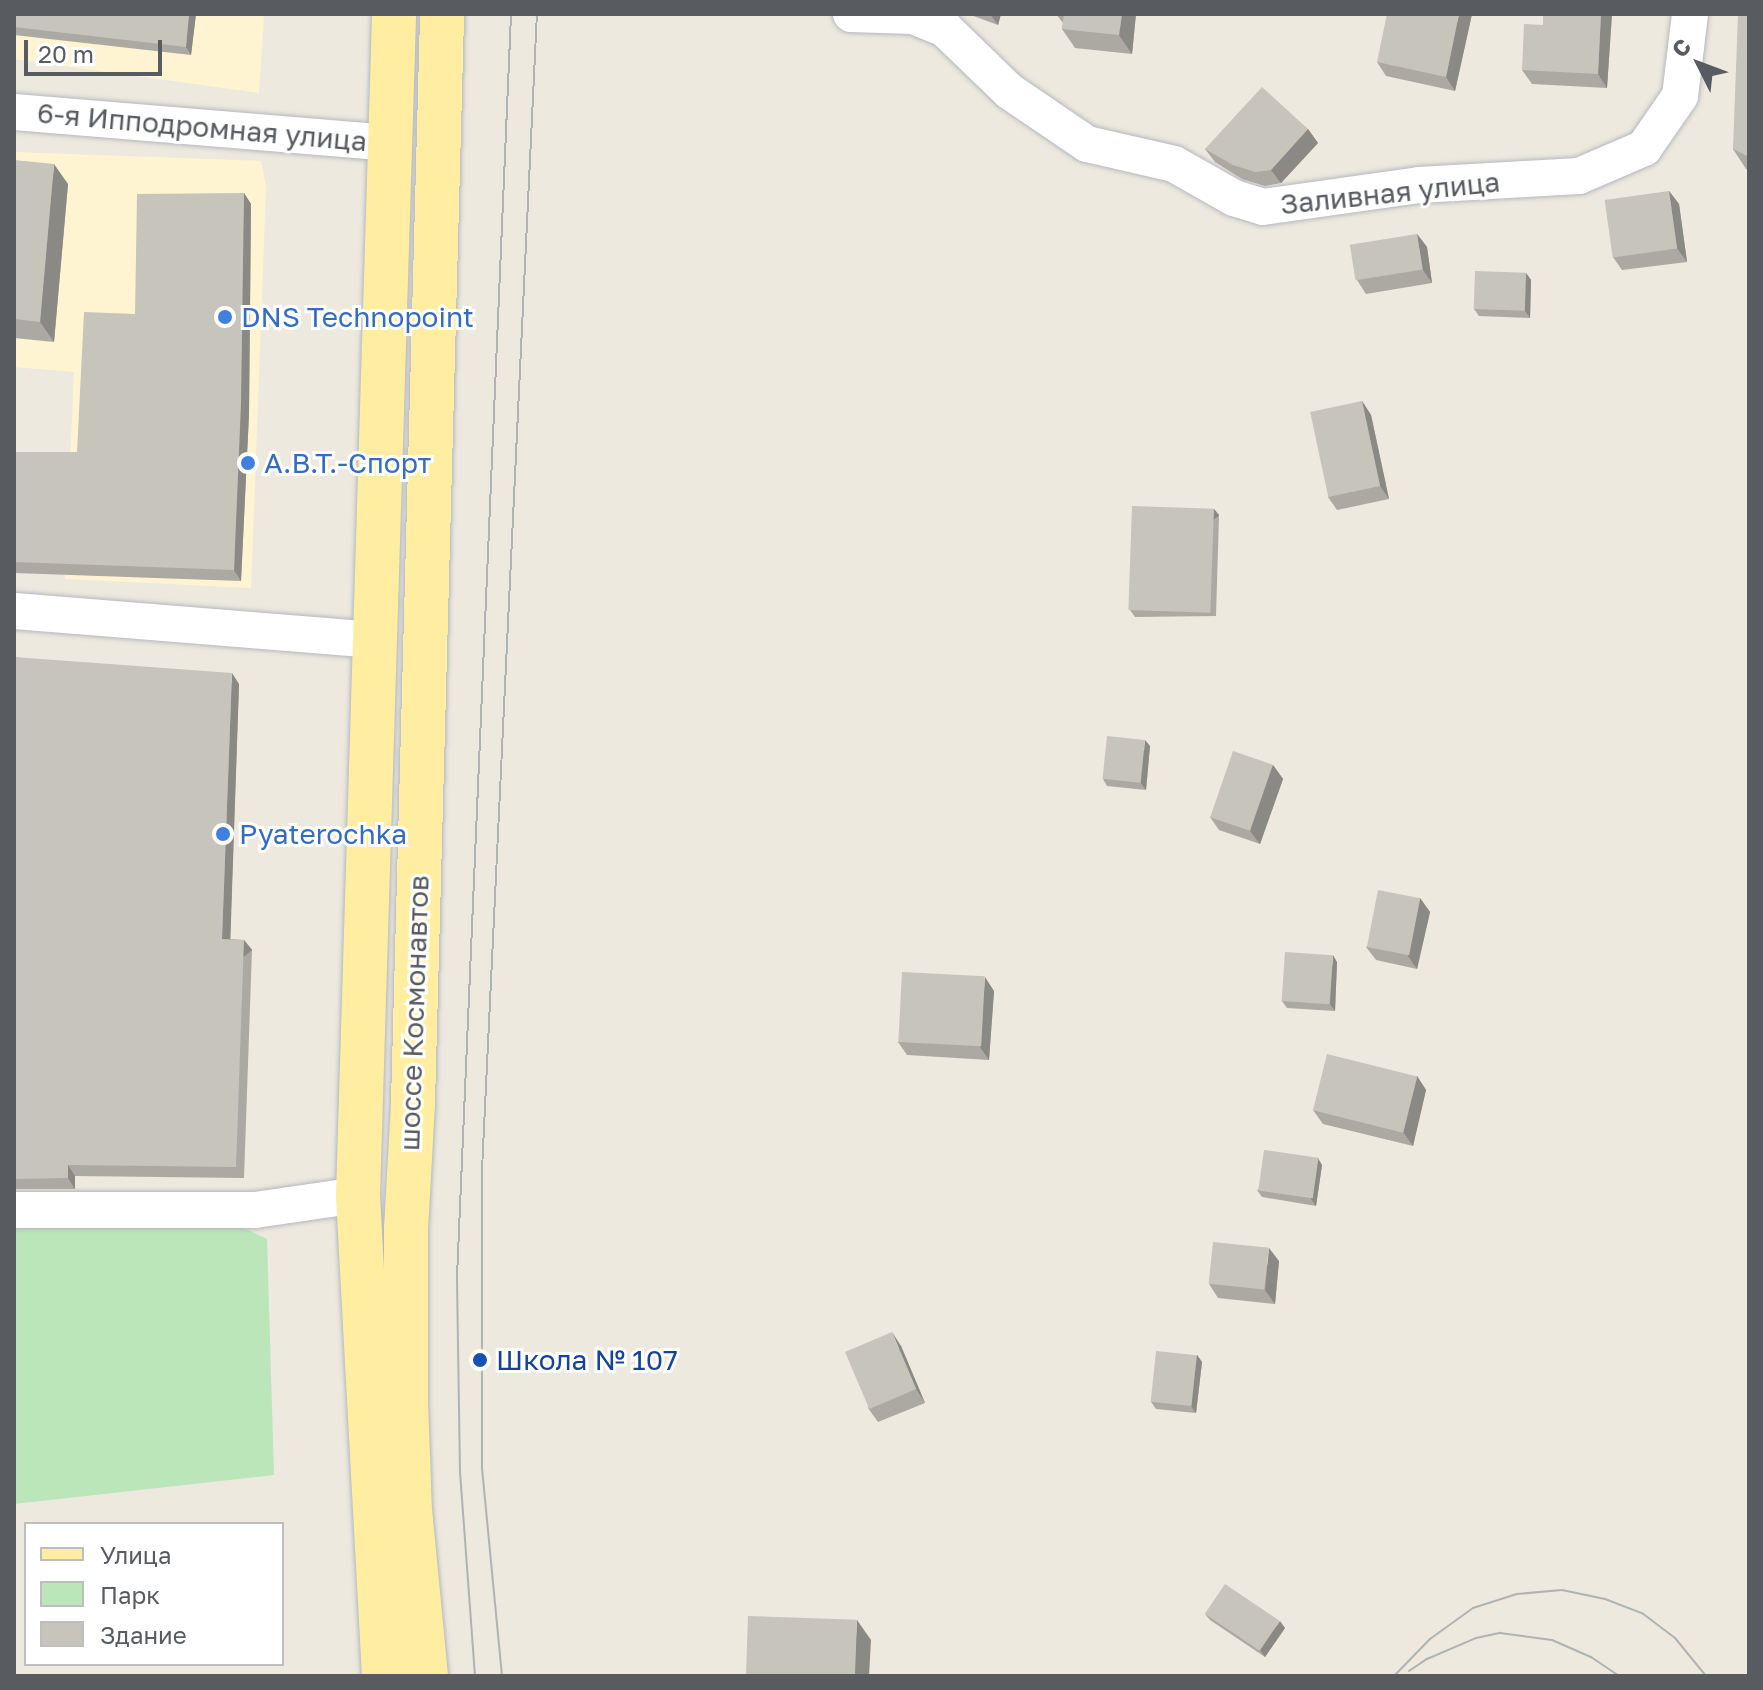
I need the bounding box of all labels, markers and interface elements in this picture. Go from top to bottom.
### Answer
scale bar [28,24,166,74]
north arrow [1659,24,1739,104]
text: С [1666,33,1696,62]
text: 20 m [38,39,94,68]
street label: 6-я Ипподромная улица [36,96,368,158]
street label: Заливная улица [1278,165,1502,221]
place label: DNS Technopoint [241,300,474,334]
marker: DNS Technopoint [216,308,234,326]
place label: А.В.Т.-Спорт [264,446,431,480]
marker: А.В.Т.-Спорт [239,454,257,472]
place label: Pyaterochka [239,817,407,851]
marker: Pyaterochka [214,825,232,843]
street label: шоссе Космонавтов [392,875,436,1151]
place label: Школа № 107 [496,1343,678,1377]
marker: Школа № 107 [471,1351,489,1369]
legend [24,1522,284,1666]
text: Улица [100,1540,172,1569]
text: Парк [100,1580,160,1609]
text: Здание [100,1620,187,1649]

